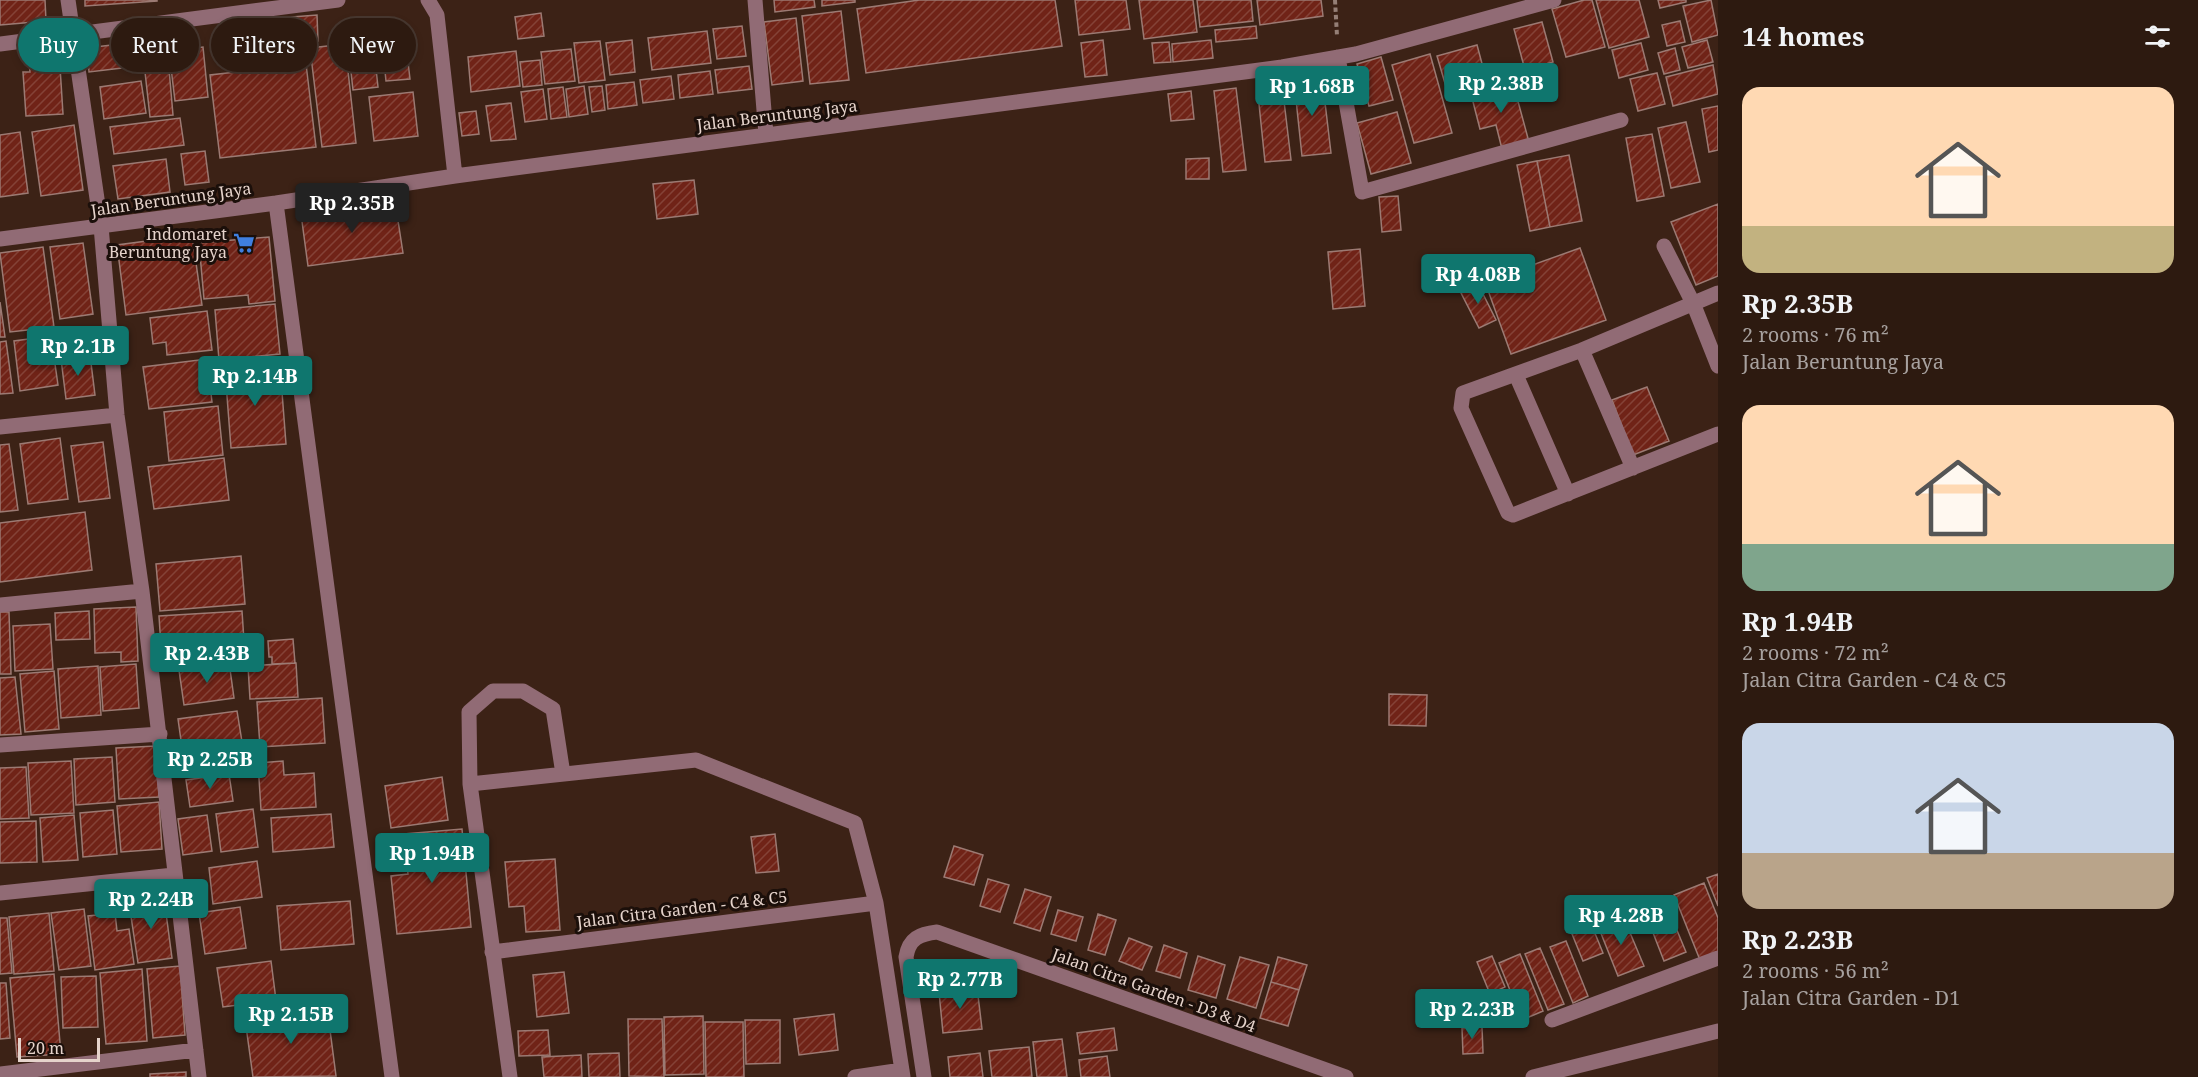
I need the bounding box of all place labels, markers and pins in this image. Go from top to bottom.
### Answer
pin: Rp 2.38B [1439,63,1563,114]
pin: Rp 1.68B [1250,66,1374,117]
pin: Rp 2.35B [290,183,414,234]
place label: Indomaret Beruntung Jaya [109,223,227,263]
supermarket icon: Indomaret Beruntung Jaya [232,231,256,255]
pin: Rp 4.08B [1416,254,1540,305]
pin: Rp 2.1B [23,326,133,377]
pin: Rp 2.14B [193,356,317,407]
pin: Rp 2.43B [145,633,269,684]
pin: Rp 2.25B [148,739,272,790]
pin: Rp 1.94B [370,833,494,884]
pin: Rp 2.24B [89,879,213,930]
pin: Rp 4.28B [1559,895,1683,946]
pin: Rp 2.77B [898,959,1022,1010]
pin: Rp 2.23B [1410,989,1534,1040]
pin: Rp 2.15B [229,994,353,1045]

